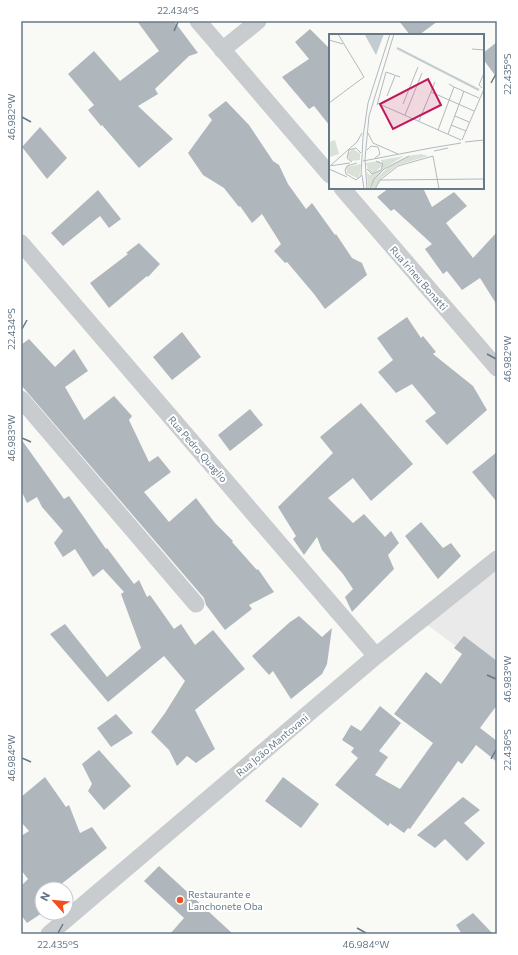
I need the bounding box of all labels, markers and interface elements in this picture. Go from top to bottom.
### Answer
text: 22.434°S [157,4,199,16]
inset map [329,34,484,189]
text: 22.435°S [501,53,513,95]
text: 46.982°W [5,94,17,140]
street label: Rua Irineu Bonatti [388,243,450,313]
text: 22.434°S [5,308,17,350]
text: 46.982°W [501,336,513,382]
street label: Rua Pedro Quaglio [166,413,230,485]
text: 46.983°W [5,415,17,461]
text: 46.983°W [501,656,513,702]
street label: Rua João Mantovani [234,711,310,779]
text: 22.436°S [501,729,513,771]
text: 46.984°W [5,734,17,782]
north arrow [34,881,74,921]
place label: Restaurante e Lanchonete Oba [188,888,263,912]
text: N [37,890,52,903]
marker: Restaurante e Lanchonete Oba [175,895,185,905]
text: 22.435°S [37,938,79,950]
text: 46.984°W [342,938,390,950]

